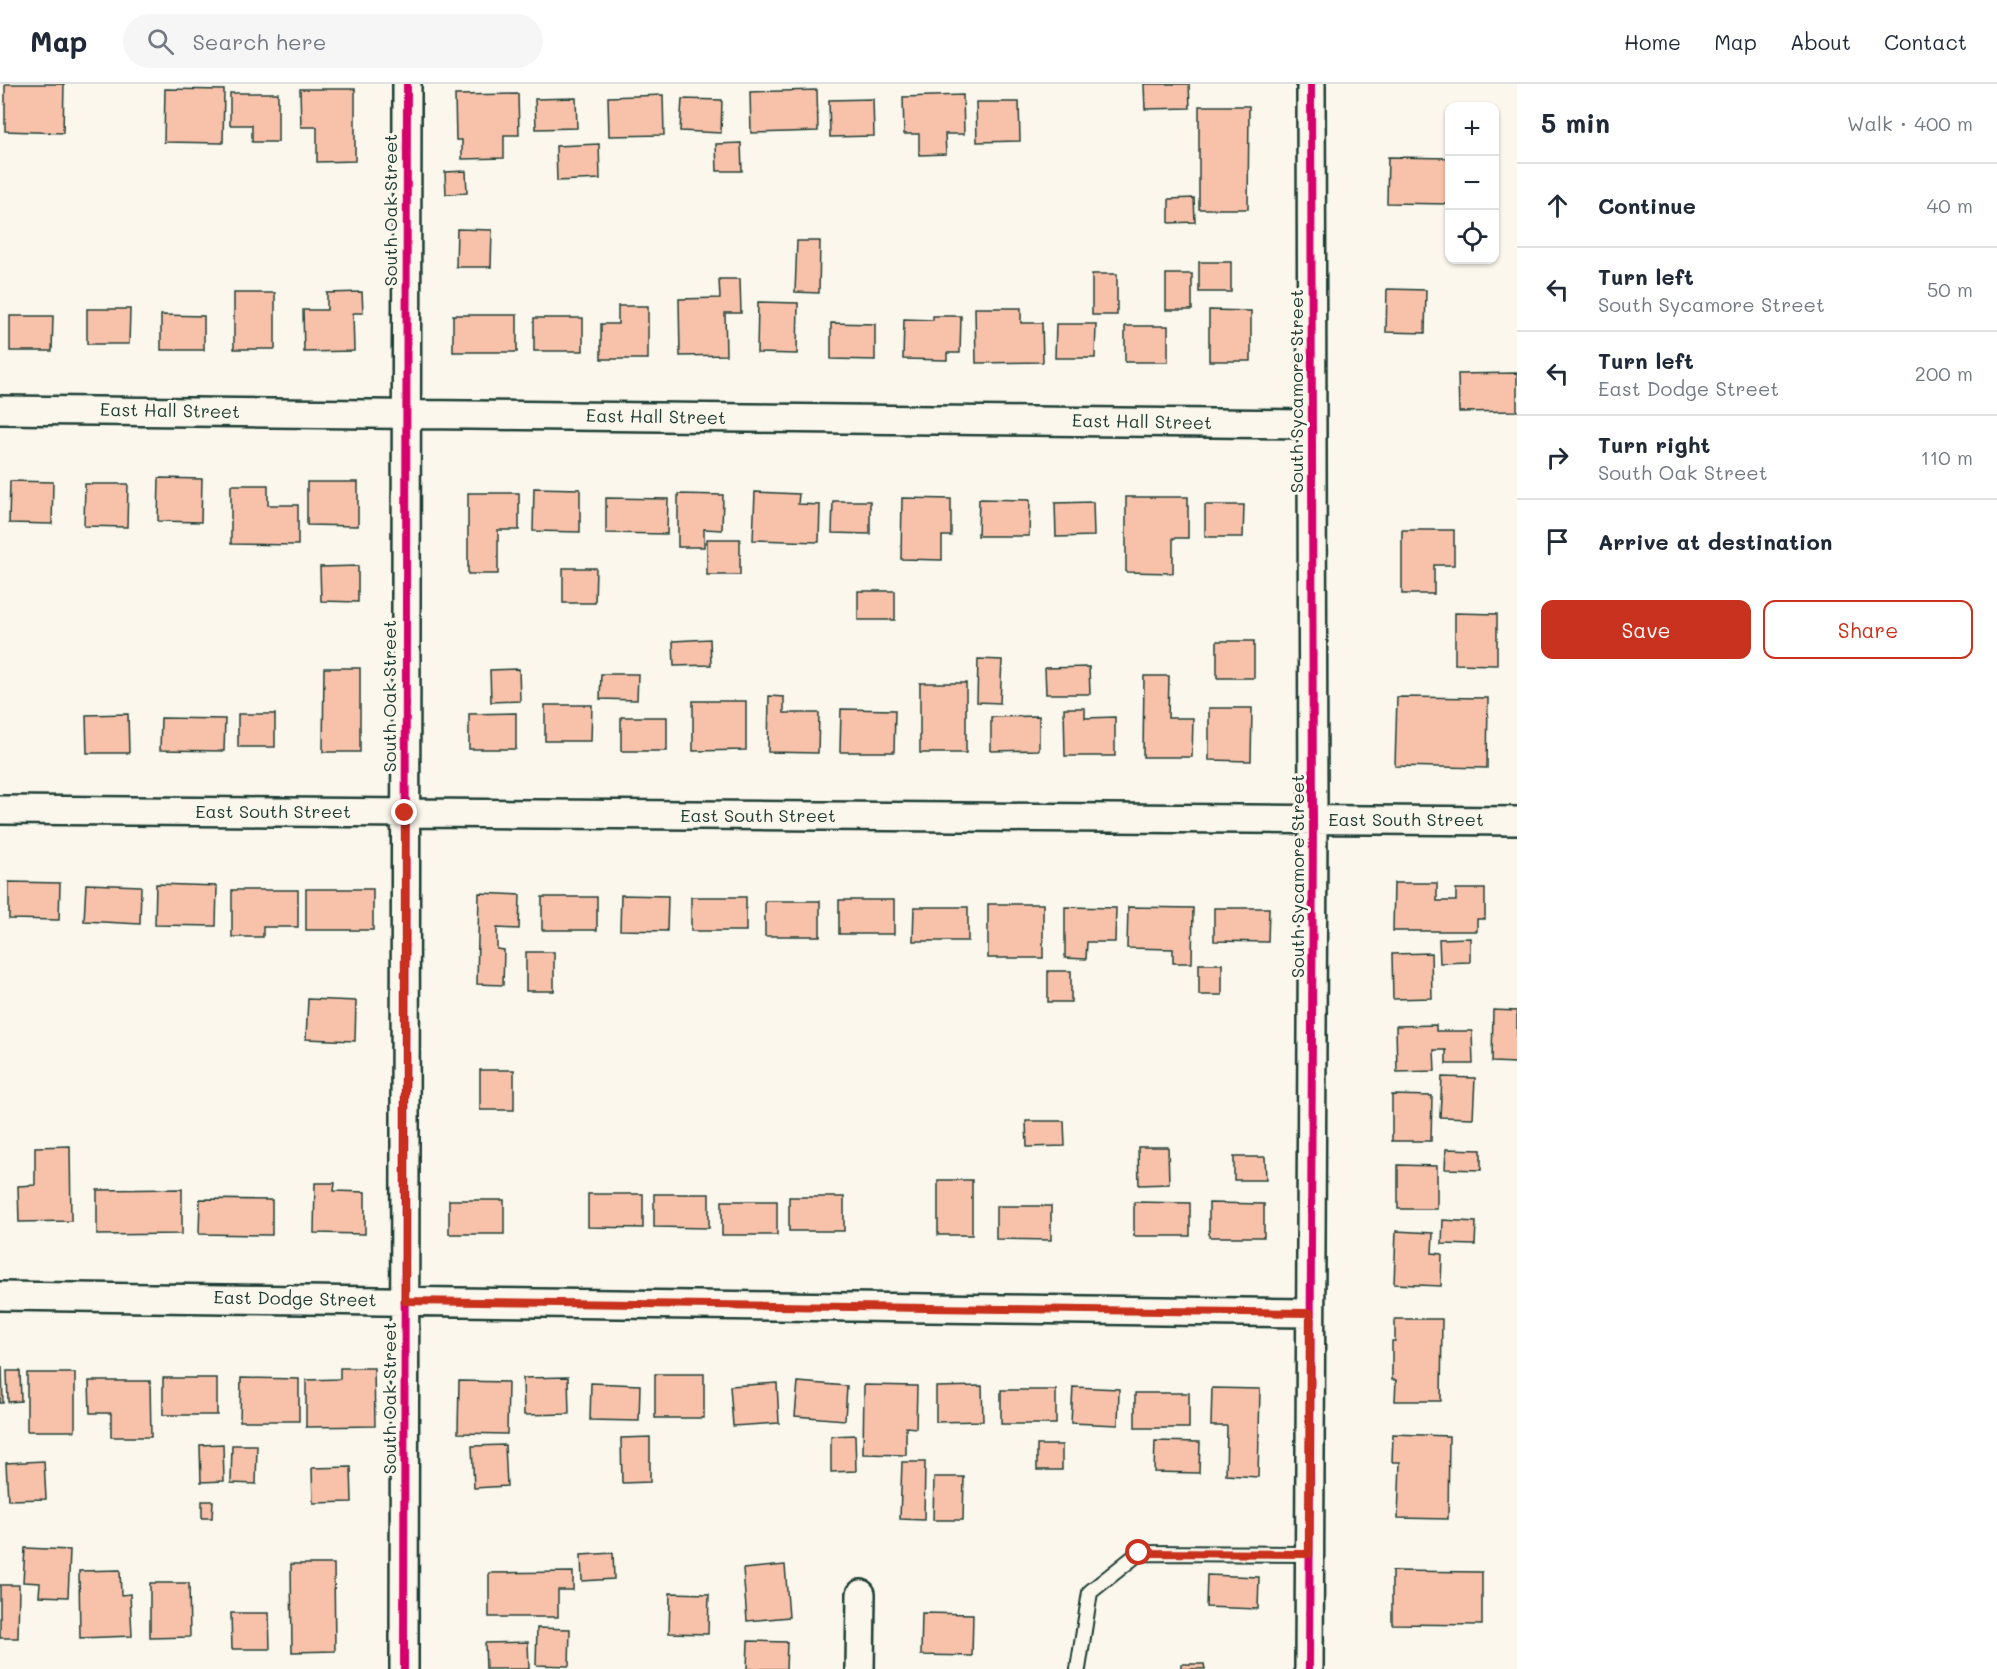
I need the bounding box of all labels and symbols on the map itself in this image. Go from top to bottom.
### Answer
street label: South Oak Street [378,134,402,286]
street label: South Sycamore Street [1284,289,1308,493]
street label: East Hall Street [100,397,240,423]
street label: East Hall Street [586,403,726,429]
street label: East Hall Street [1072,408,1212,434]
street label: South Oak Street [377,620,401,772]
street label: South Sycamore Street [1285,774,1309,978]
street label: East South Street [195,799,351,823]
route end [391,799,417,825]
street label: East South Street [680,803,836,827]
street label: East South Street [1328,807,1484,831]
street label: East Dodge Street [213,1285,377,1311]
street label: South Oak Street [377,1322,401,1474]
route start [1125,1539,1151,1565]

